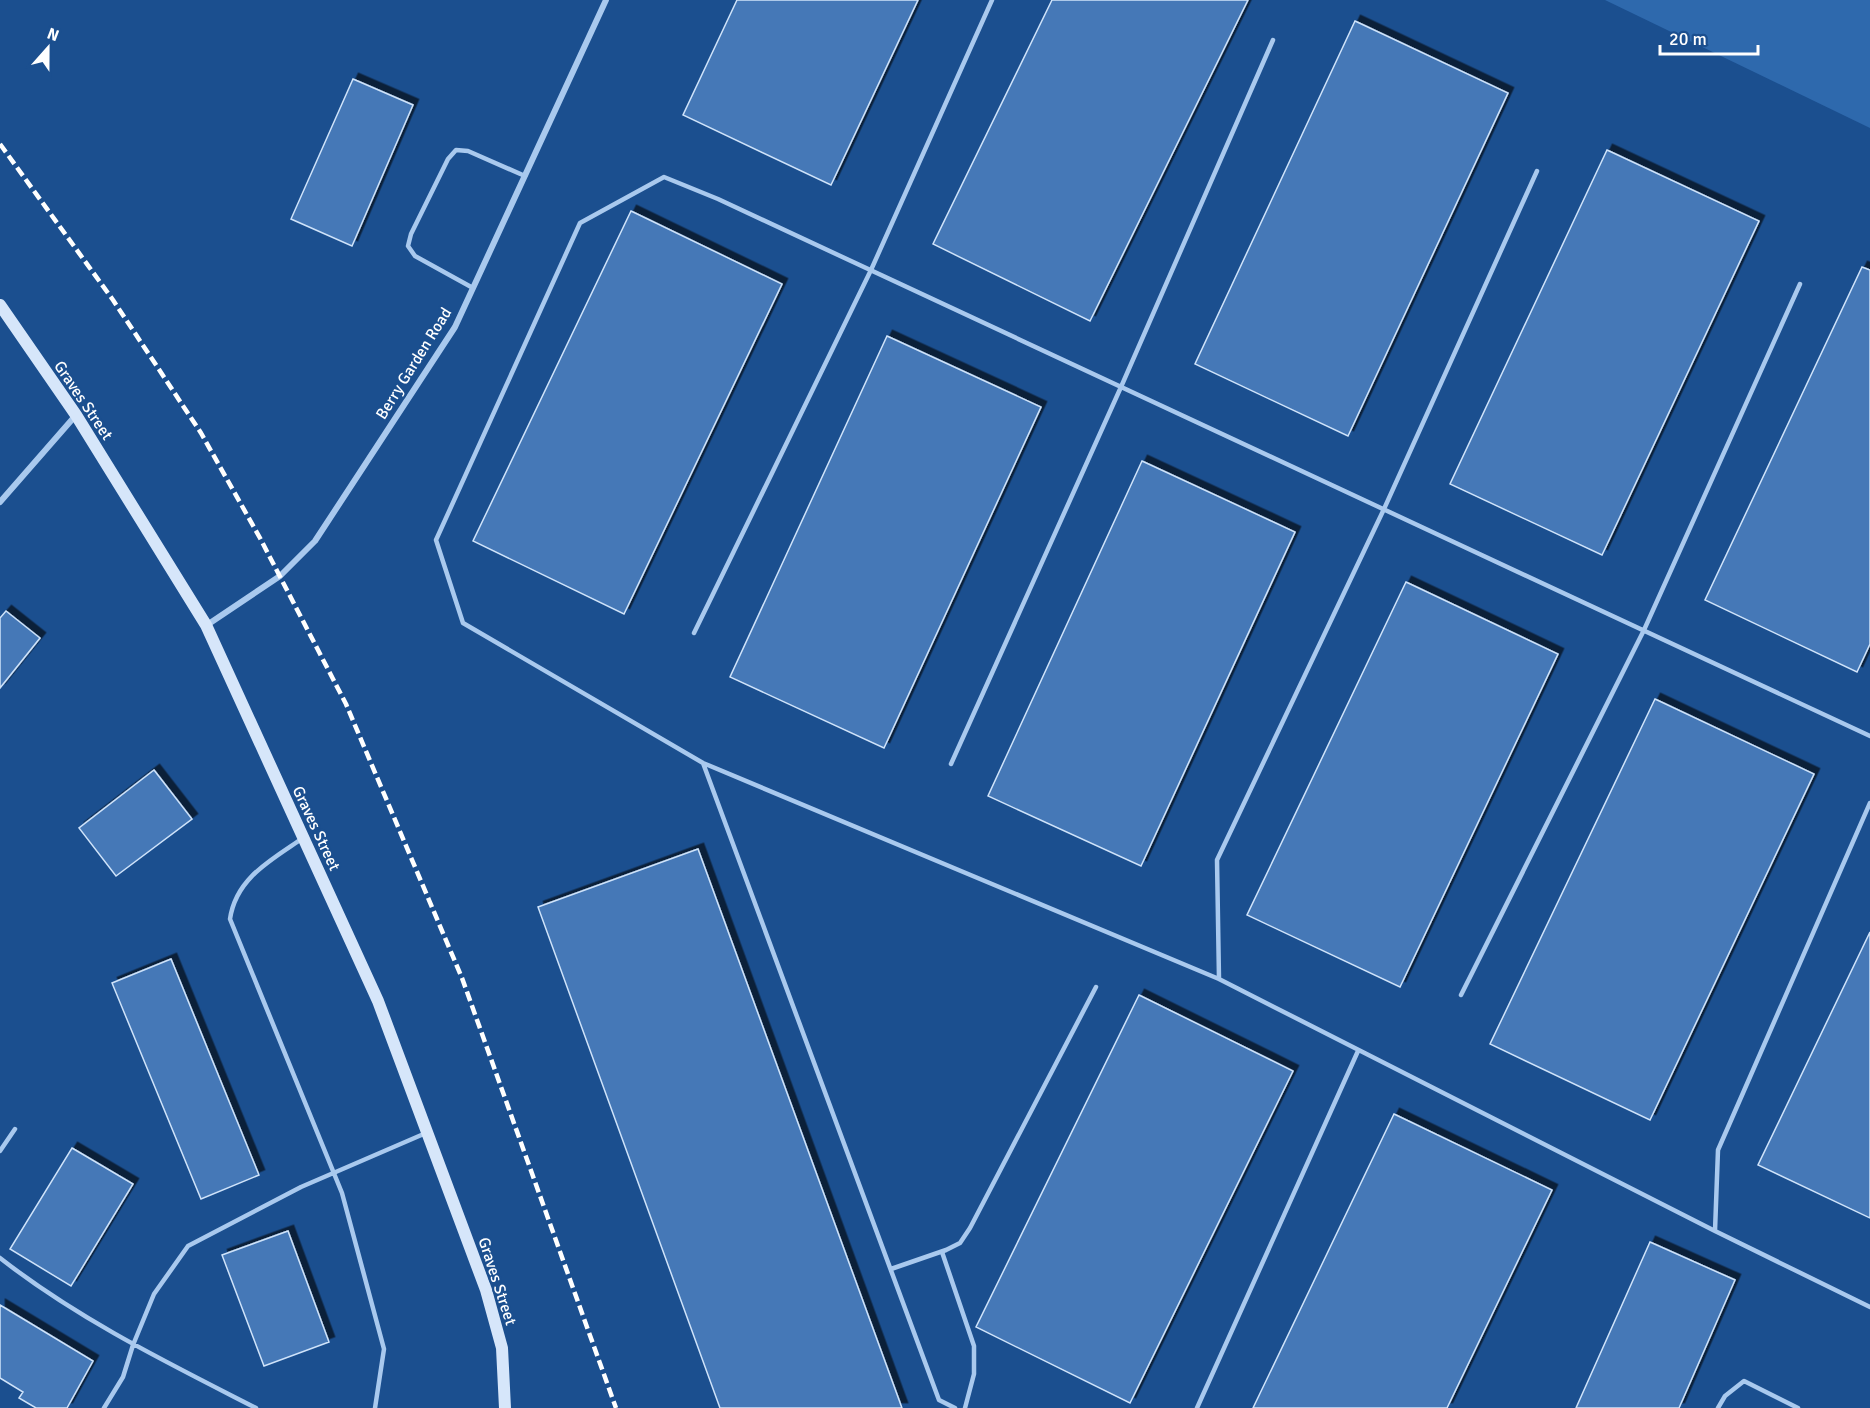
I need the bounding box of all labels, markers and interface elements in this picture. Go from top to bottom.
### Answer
north arrow [18,18,78,78]
scale bar [1660,18,1758,56]
text: N [44,24,62,46]
text: 20 m [1669,28,1707,50]
street label: Berry Garden Road [371,304,456,423]
street label: Graves Street [49,357,117,444]
street label: Graves Street [288,783,345,874]
street label: Graves Street [473,1235,521,1328]

